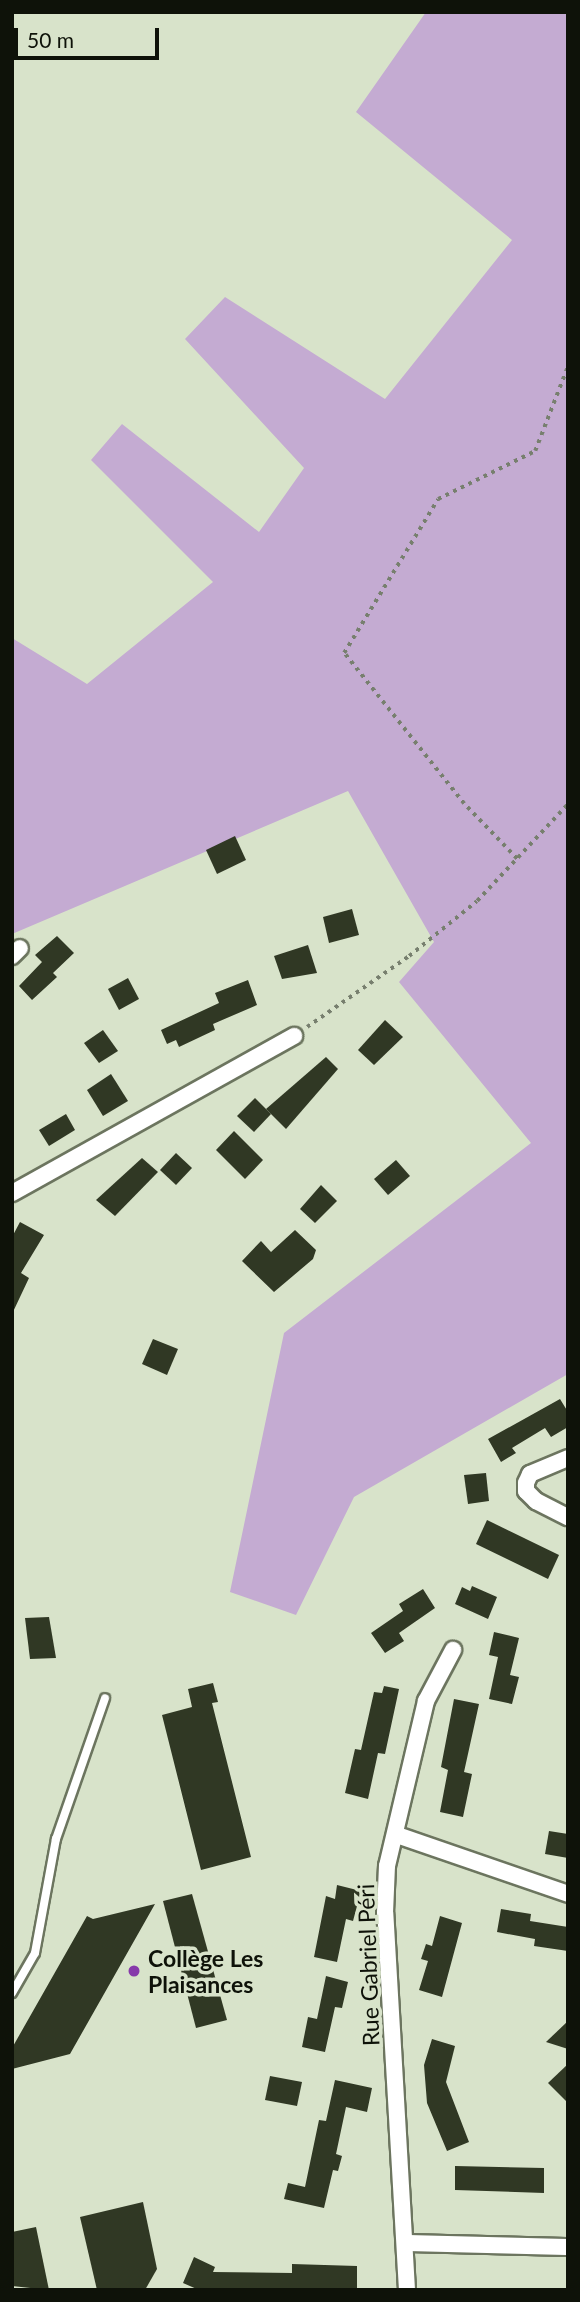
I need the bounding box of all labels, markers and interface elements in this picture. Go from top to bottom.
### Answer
scale bar [18,14,163,58]
text: 50 m [27,27,74,52]
street label: Rue Gabriel Péri [351,1883,385,2047]
place label: Collège Les Plaisances [148,1944,263,1998]
marker: Collège Les Plaisances [126,1963,142,1979]

